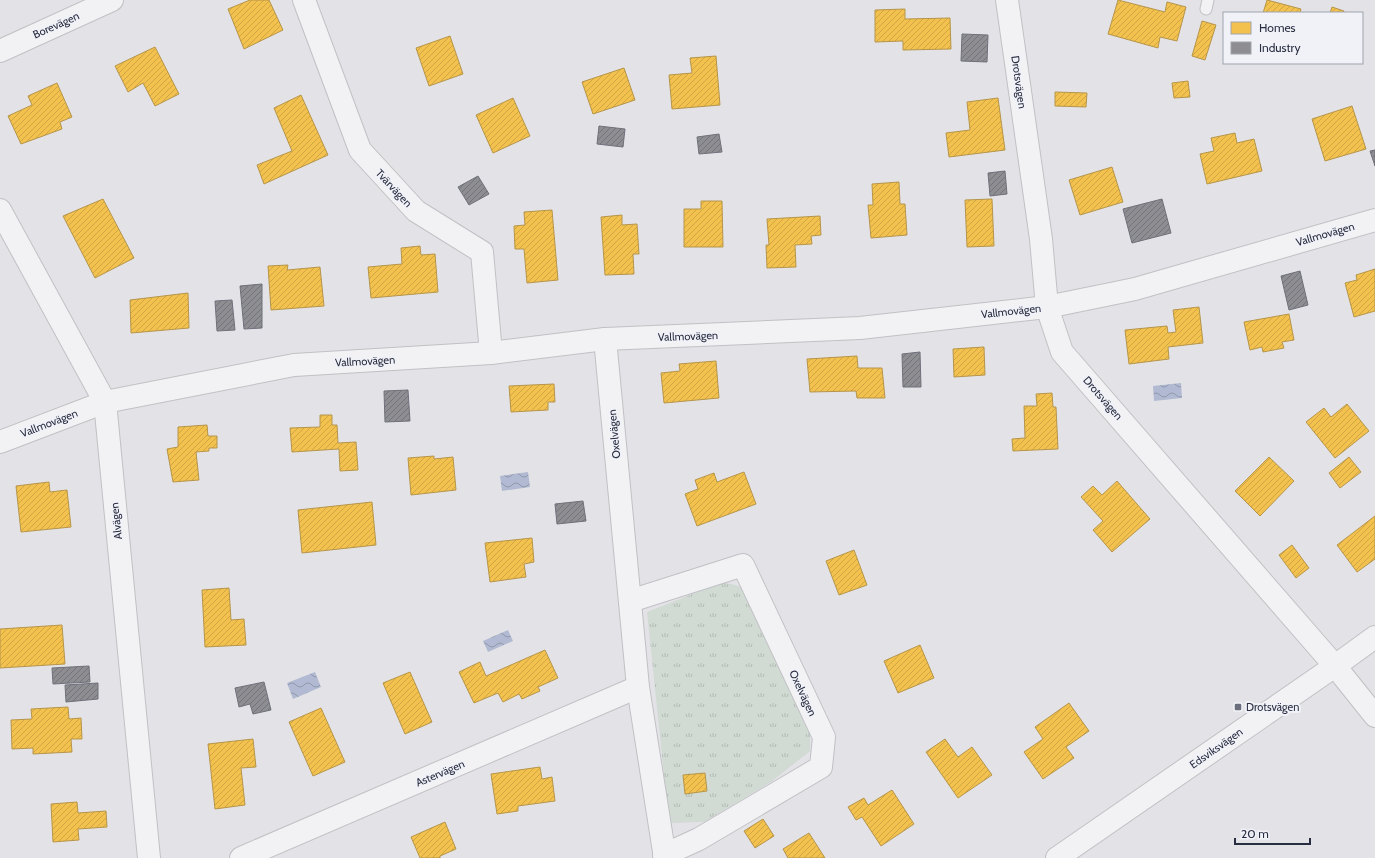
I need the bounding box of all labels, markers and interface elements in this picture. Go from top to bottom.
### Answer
street label: Borevägen [31,9,81,41]
legend [1223,12,1363,64]
text: Homes [1259,20,1296,35]
text: Industry [1259,40,1300,55]
street label: Drotsvägen [1008,55,1030,109]
street label: Tvärvägen [373,166,415,210]
street label: Vallmovägen [1294,219,1356,249]
street label: Vallmovägen [980,301,1042,321]
street label: Vallmovägen [658,328,718,344]
street label: Vallmovägen [335,352,395,370]
street label: Drotsvägen [1080,373,1126,423]
street label: Vallmovägen [18,406,80,440]
street label: Oxelvägen [605,409,623,459]
street label: Alvägen [107,502,125,540]
street label: Oxelvägen [786,668,820,718]
place label: Drotsvägen [1246,700,1299,714]
marker: Drotsvägen [1233,702,1243,712]
street label: Edsviksvägen [1187,725,1245,771]
street label: Astervägen [413,756,467,790]
scale bar [1235,820,1310,846]
text: 20 m [1241,826,1269,841]

